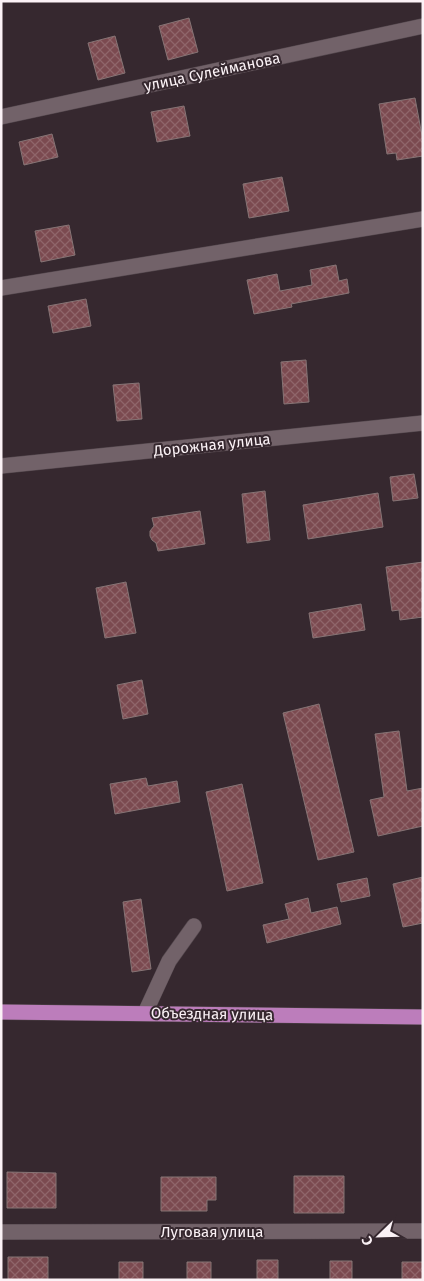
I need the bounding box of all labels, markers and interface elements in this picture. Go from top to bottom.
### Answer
street label: улица Сулейманова [142,49,282,95]
street label: Дорожная улица [152,430,271,460]
street label: Объездная улица [151,1004,273,1024]
north arrow [354,1211,404,1261]
street label: Луговая улица [161,1223,263,1241]
text: С [358,1234,377,1248]

